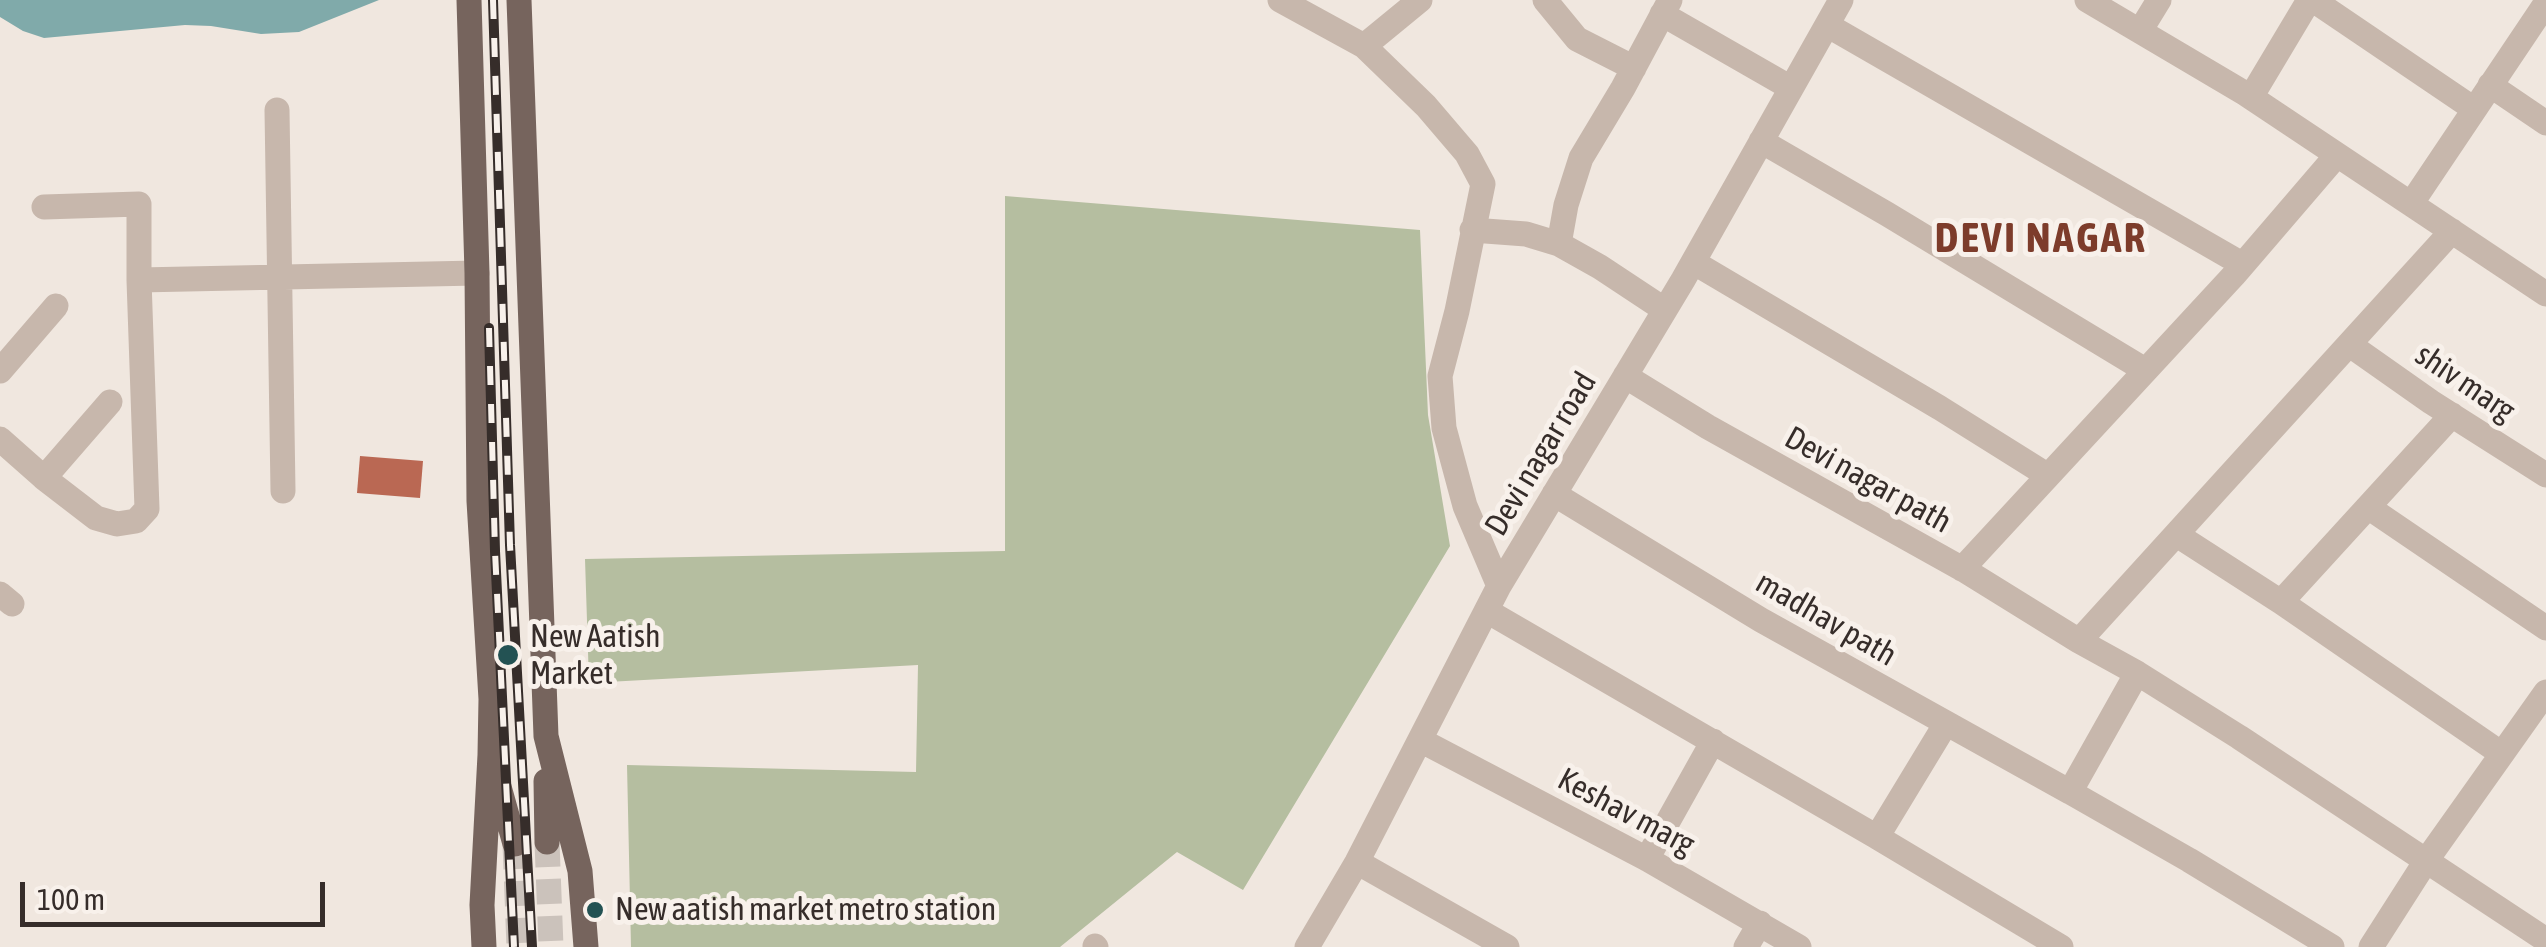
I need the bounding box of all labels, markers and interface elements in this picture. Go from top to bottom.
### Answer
district label: DEVI NAGAR [1935,214,2147,264]
street label: shiv marg [2408,336,2522,430]
street label: Devi nagar road [1477,365,1605,543]
street label: Devi nagar path [1778,419,1958,541]
street label: madhav path [1749,563,1903,675]
place label: New Aatish Market [530,618,661,693]
marker: New Aatish Market [495,642,521,668]
street label: Keshav marg [1551,760,1701,864]
scale bar [25,862,330,924]
text: 100 m [37,882,105,916]
place label: New aatish market metro station [615,891,996,929]
marker: New aatish market metro station [584,899,606,921]

